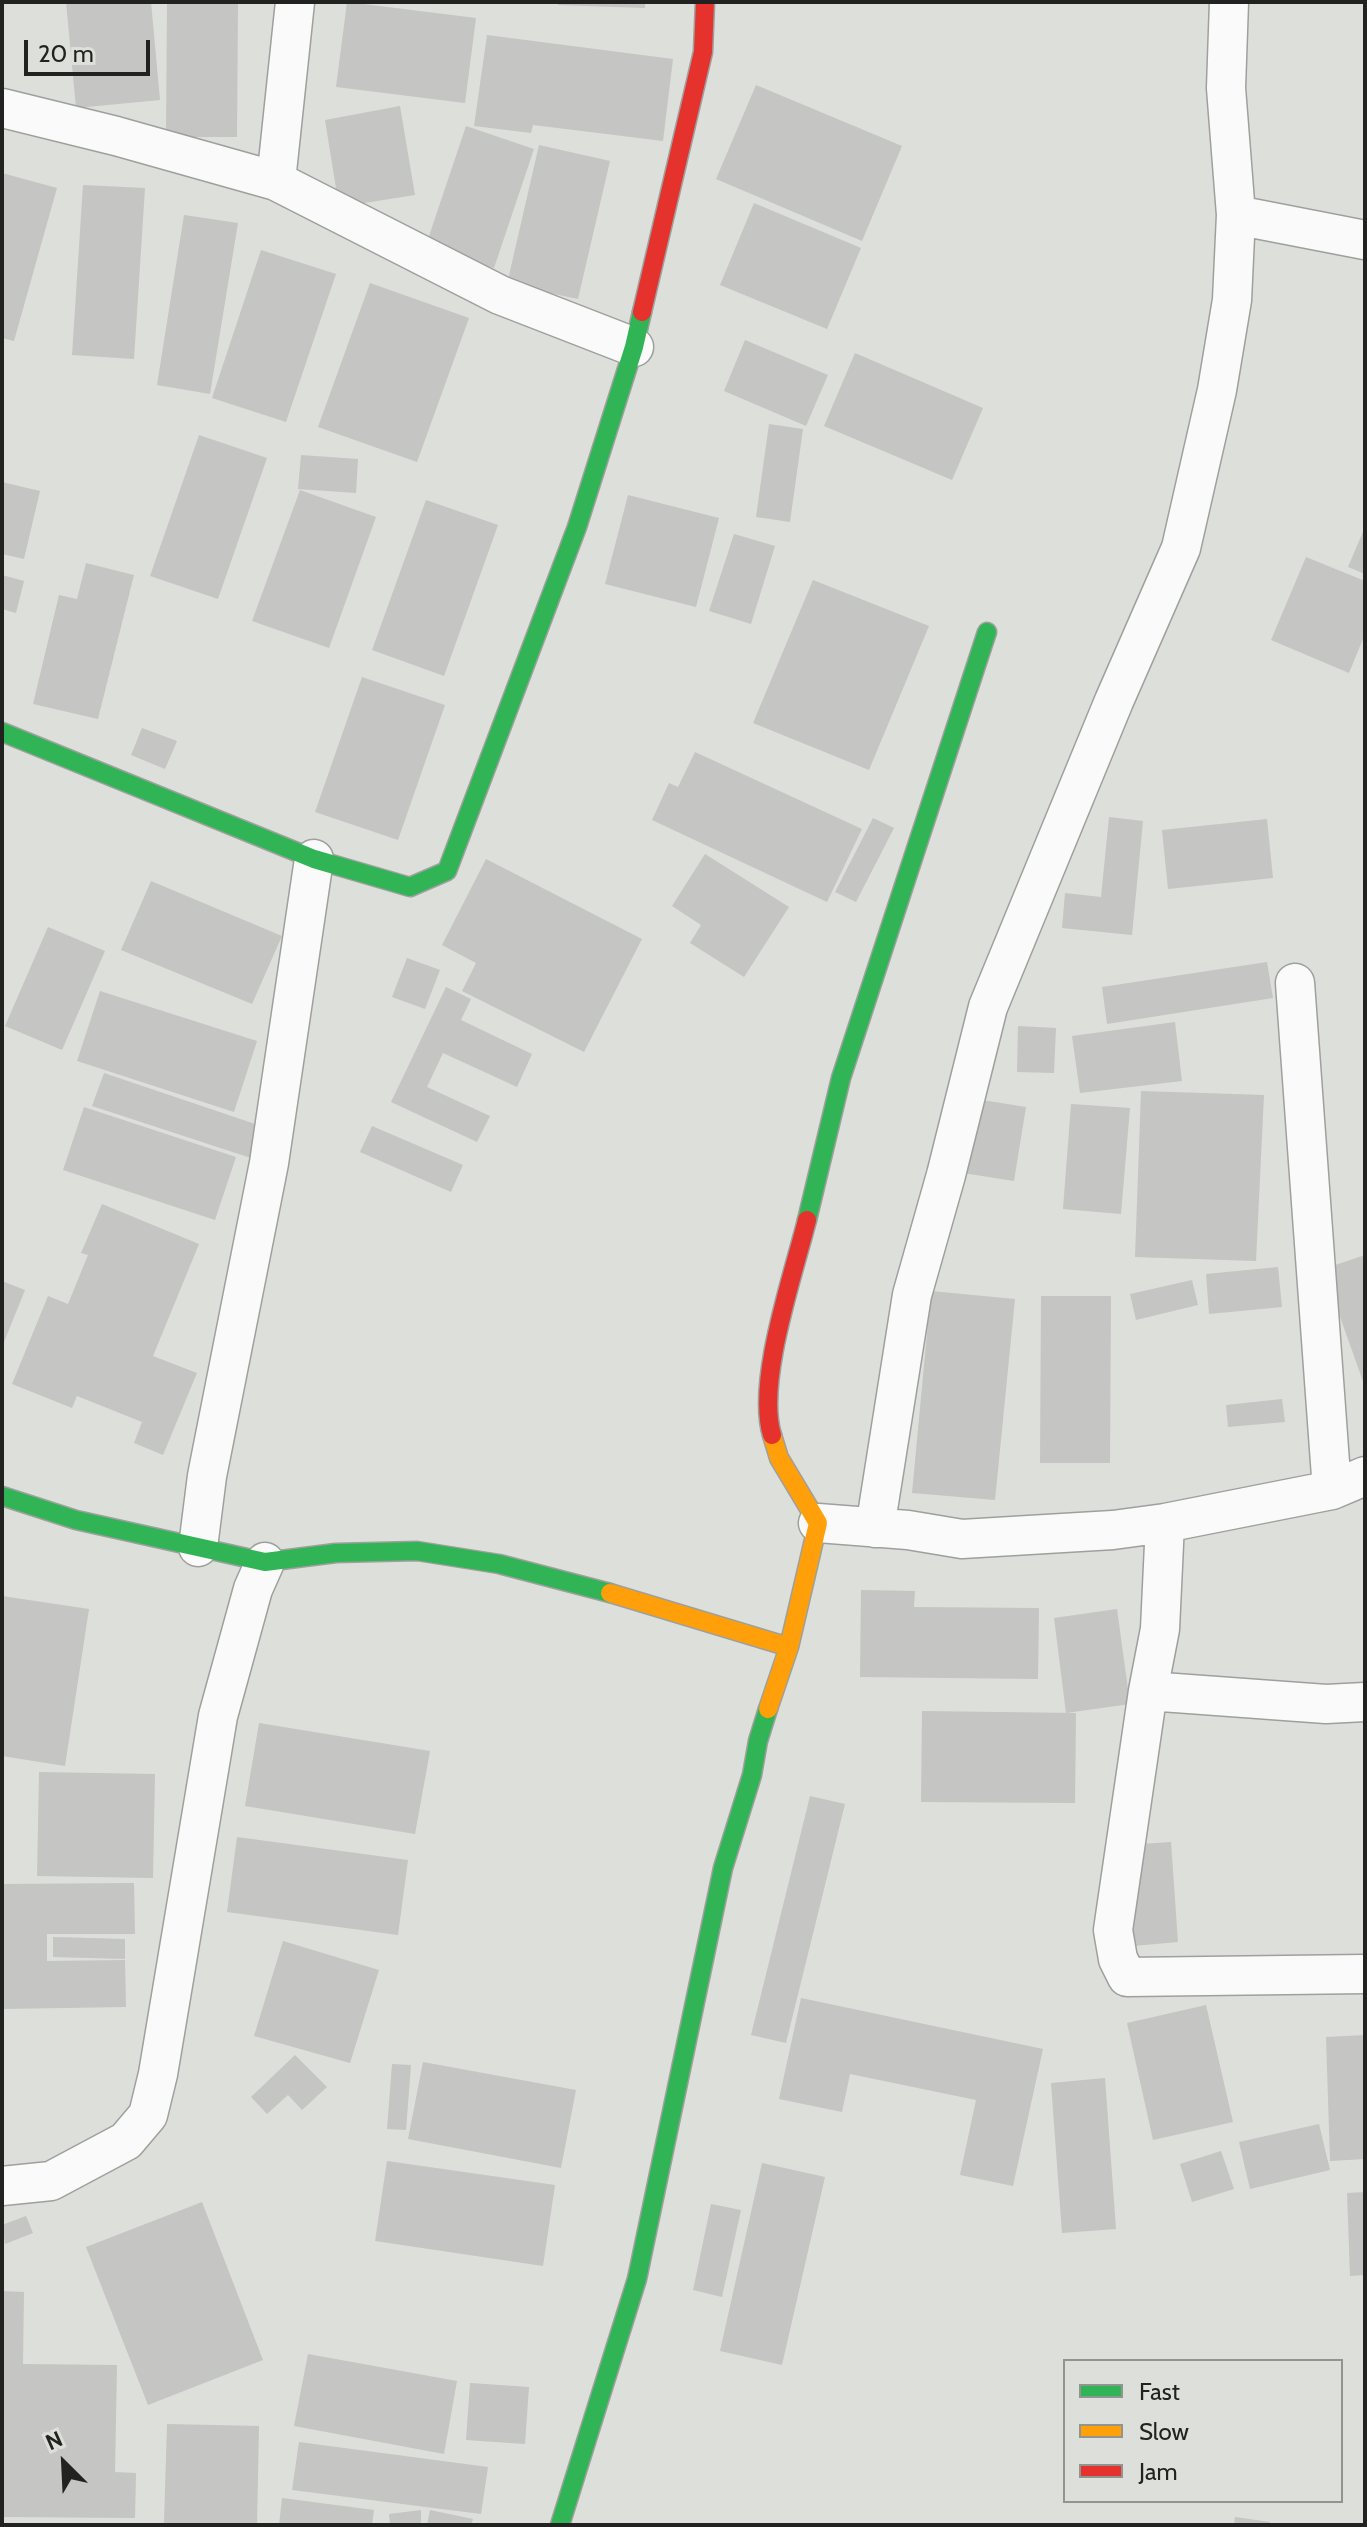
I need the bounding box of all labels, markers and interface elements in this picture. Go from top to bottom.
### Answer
scale bar [28,24,154,74]
text: 20 m [38,39,94,68]
legend [1063,2359,1343,2503]
text: Fast [1139,2377,1180,2406]
text: Slow [1139,2417,1189,2446]
north arrow [24,2423,104,2503]
text: N [41,2425,67,2456]
text: Jam [1139,2457,1177,2486]

